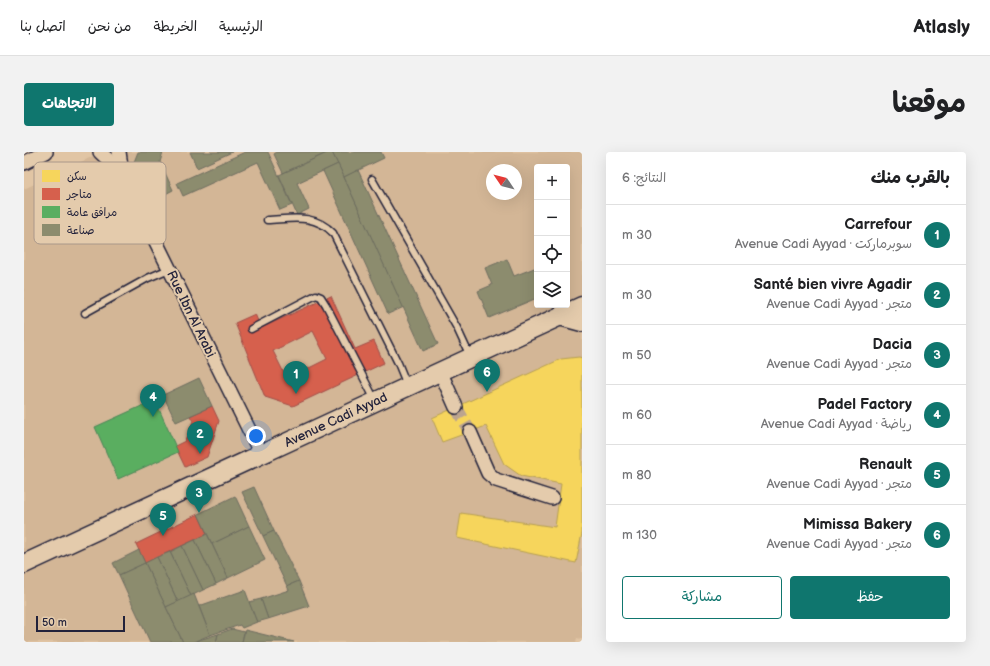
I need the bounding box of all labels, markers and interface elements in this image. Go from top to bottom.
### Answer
text: Atlasly [913,16,970,39]
text: اتصل بنا [20,18,66,35]
text: من نحن [88,18,131,35]
text: الخريطة [153,18,197,35]
text: الرئيسية [219,18,263,35]
button: الاتجاهات [24,83,114,126]
text: موقعنا [892,87,966,120]
legend [34,162,166,244]
north arrow [486,164,522,200]
map controls [534,164,570,308]
button: + [534,164,570,200]
text: بالقرب منك [871,168,950,188]
text: سكن [67,170,87,183]
text: النتائج: 6 [622,170,666,186]
text: متاجر [66,188,92,201]
button: − [534,200,570,236]
text: مرافق عامة [67,206,117,219]
text: Carrefour [844,215,912,234]
text: صناعة [67,224,95,237]
text: 30 m [622,227,652,243]
text: 1 [934,227,940,243]
button: locate [534,236,570,272]
text: سوبرماركت · Avenue Cadi Ayyad [735,236,912,252]
street label: Rue Ibn Al Arabi [163,268,219,360]
button: layers [534,272,570,308]
text: Santé bien vivre Agadir [754,275,912,294]
text: 30 m [622,287,652,303]
text: 2 [933,287,941,303]
text: متجر · Avenue Cadi Ayyad [766,296,912,312]
text: Dacia [872,335,912,354]
text: 50 m [622,347,651,363]
text: 3 [933,347,941,363]
text: متجر · Avenue Cadi Ayyad [766,356,912,372]
pin: 6 [474,359,500,392]
pin: 1 [283,361,309,394]
pin: 4 [140,384,166,417]
street label: Avenue Cadi Ayyad [282,389,390,451]
text: Padel Factory [818,395,912,414]
text: 60 m [622,407,652,423]
text: 4 [933,407,941,423]
text: رياضة · Avenue Cadi Ayyad [761,416,912,432]
pin: 2 [187,421,213,454]
your location [246,426,266,446]
text: Renault [859,455,912,474]
text: 80 m [622,467,652,483]
text: 5 [933,467,941,483]
text: متجر · Avenue Cadi Ayyad [766,476,912,492]
pin: 3 [186,480,212,513]
pin: 5 [150,503,176,536]
text: Mimissa Bakery [803,515,912,534]
text: 130 m [622,527,657,543]
text: 6 [933,527,941,543]
text: متجر · Avenue Cadi Ayyad [766,536,912,552]
button: مشاركة [622,576,782,619]
button: حفظ [790,576,950,619]
scale bar [36,614,125,633]
text: 50 m [42,616,67,629]

